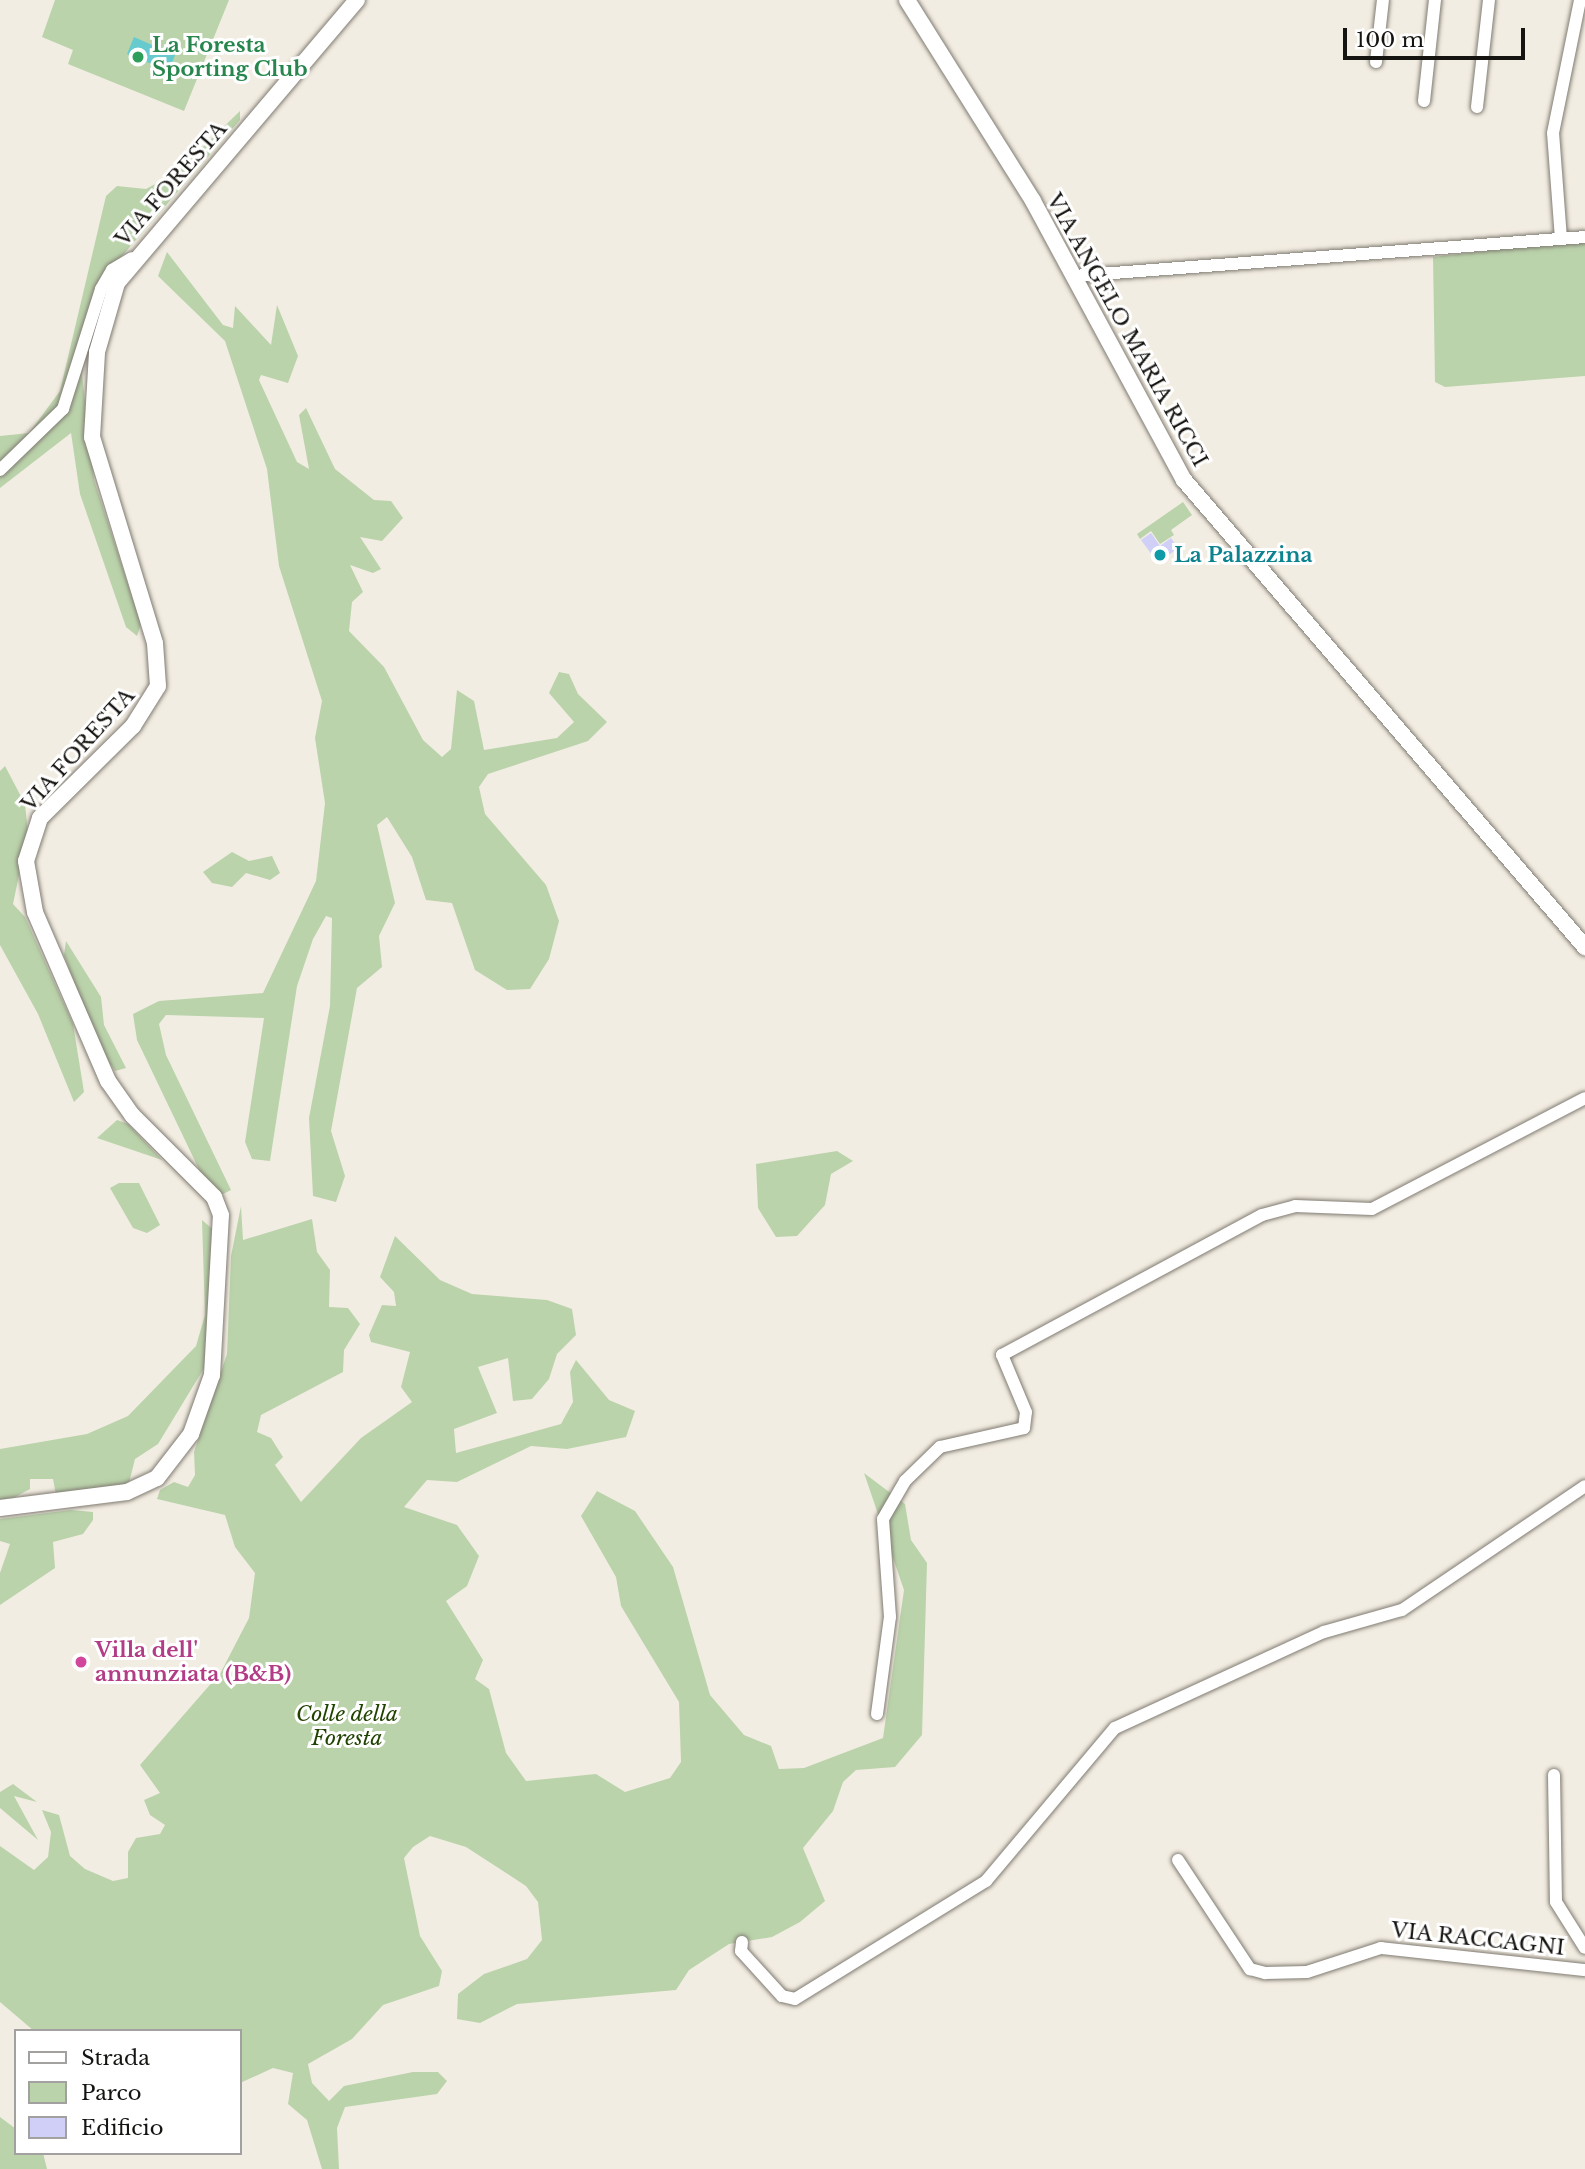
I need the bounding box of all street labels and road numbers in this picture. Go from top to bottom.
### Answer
street label: VIA FORESTA [110,116,232,252]
street label: VIA ANGELO MARIA RICCI [1041,188,1213,472]
street label: VIA FORESTA [16,683,140,817]
street label: VIA RACCAGNI [1390,1917,1566,1961]

